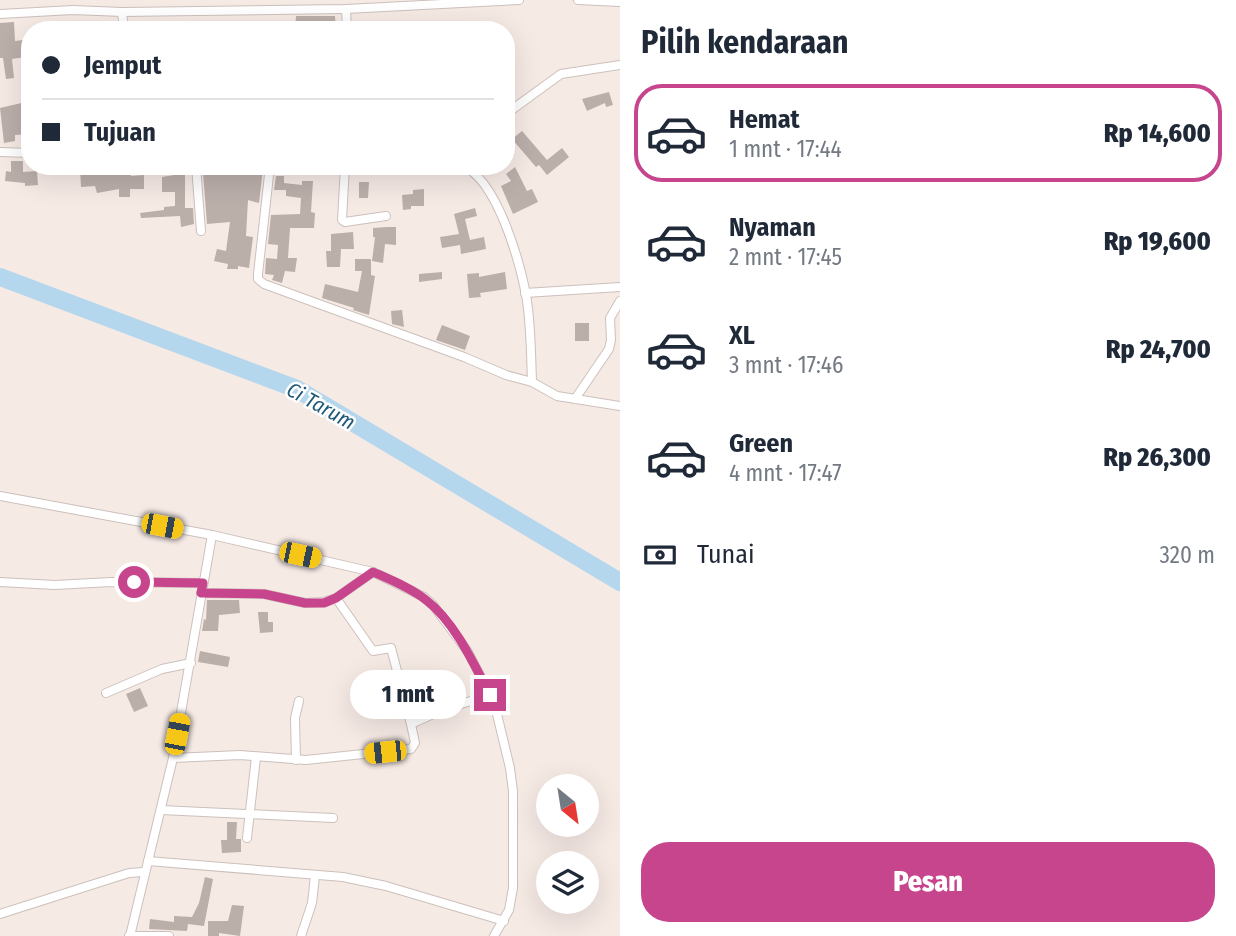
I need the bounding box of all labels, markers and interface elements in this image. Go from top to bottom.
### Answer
text: Pilih kendaraan [641,23,849,61]
text: Jemput [84,50,161,81]
icon: car [645,102,708,165]
text: Hemat [729,104,800,135]
text: Tujuan [84,117,156,148]
text: Rp 14,600 [1104,118,1211,149]
text: 1 mnt · 17:44 [729,135,842,163]
icon: car [645,210,708,273]
text: Nyaman [729,212,816,243]
text: Rp 19,600 [1104,226,1211,257]
text: 2 mnt · 17:45 [729,243,842,271]
icon: car [645,318,708,381]
text: XL [729,320,755,351]
text: Rp 24,700 [1106,334,1211,365]
text: 3 mnt · 17:46 [729,351,843,379]
water label: Ci Tarum [282,377,360,435]
icon: car [645,426,708,489]
text: Green [729,428,793,459]
text: Rp 26,300 [1103,442,1211,473]
text: 4 mnt · 17:47 [729,459,842,487]
car [140,512,185,540]
icon: cash [641,536,679,574]
text: Tunai [697,539,755,570]
car [278,540,323,570]
text: 320 m [1160,541,1215,569]
route start [118,566,150,598]
callout: 1 mnt [350,670,466,720]
route end [474,679,506,711]
text: 1 mnt [382,680,434,708]
car [163,711,192,757]
car [364,739,407,765]
north arrow [536,774,598,836]
map controls [536,774,599,914]
button: Pesan [641,842,1215,922]
button: layers [536,851,599,914]

